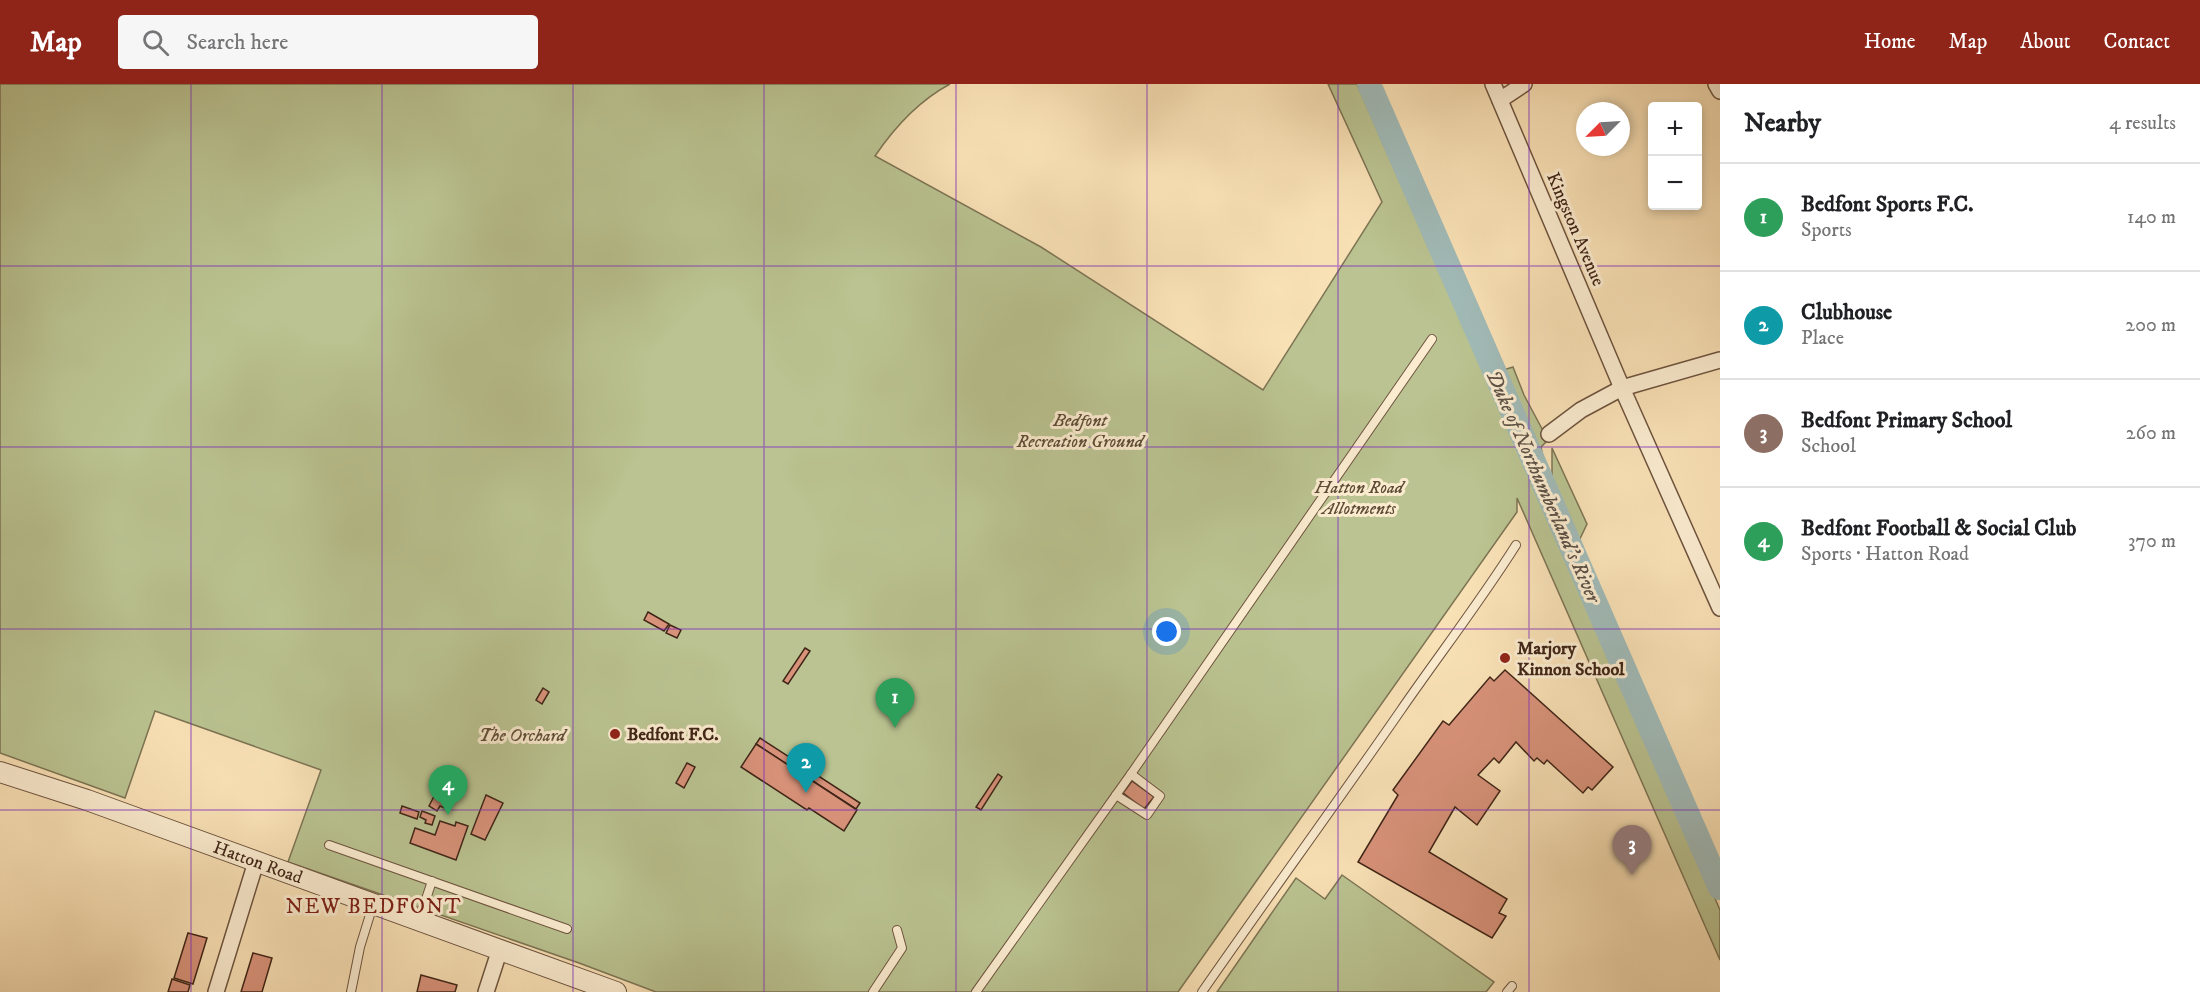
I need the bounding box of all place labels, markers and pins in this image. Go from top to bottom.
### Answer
place label: Marjory Kinnon School [1517,638,1625,681]
marker: Marjory Kinnon School [1498,651,1512,665]
pin: 1 [876,678,914,728]
place label: Bedfont F.C. [627,724,719,746]
marker: Bedfont F.C. [608,727,622,741]
pin: 2 [786,744,826,793]
pin: 4 [428,766,468,815]
pin: 3 [1612,826,1652,875]

